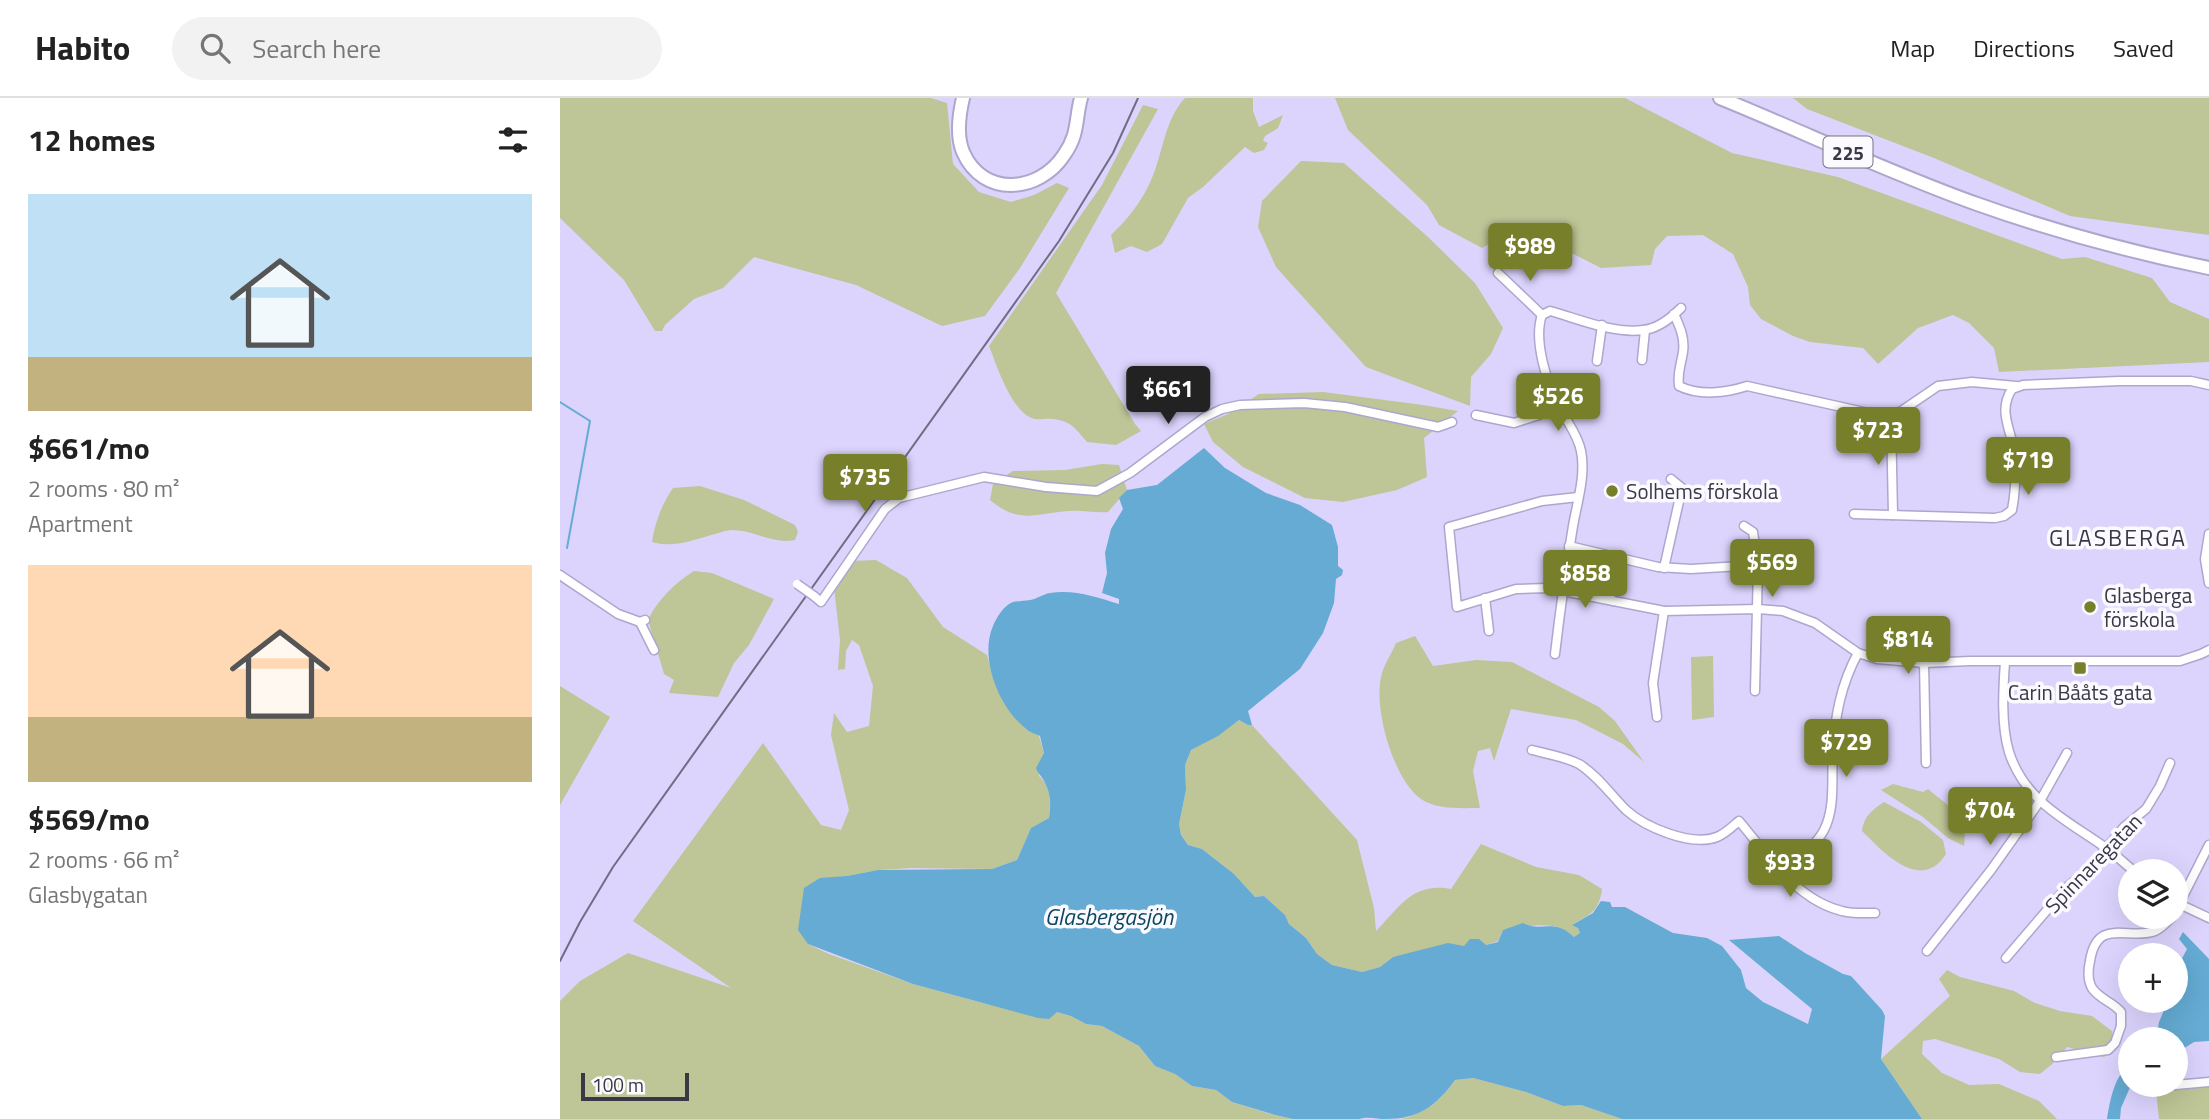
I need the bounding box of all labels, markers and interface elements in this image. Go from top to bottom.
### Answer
search box [172,17,662,80]
text: Habito [35,23,130,73]
icon: search [196,29,234,67]
text: Search here [252,29,381,68]
text: Map [1890,30,1935,66]
text: Directions [1973,30,2075,66]
text: Saved [2113,30,2174,66]
text: 12 homes [28,117,155,163]
icon: filters [494,121,532,159]
road number: 225 [1824,136,1872,168]
pin: $989 [1489,223,1571,283]
text: $989 [1504,228,1556,263]
icon: home [217,240,343,366]
pin: $661 [1127,366,1209,426]
text: $661 [1142,371,1194,406]
pin: $526 [1517,374,1599,433]
text: $526 [1532,378,1584,413]
pin: $723 [1837,408,1919,467]
text: $723 [1852,412,1904,447]
text: $661/mo [28,425,150,471]
pin: $719 [1987,438,2069,497]
text: $719 [2002,442,2054,477]
pin: $735 [824,454,906,514]
text: $735 [839,459,891,494]
text: 2 rooms · 80 m² [28,471,179,506]
place label: Solhems förskola [1626,475,1779,507]
marker: Solhems förskola [1604,483,1620,499]
text: Apartment [28,506,133,541]
district label: GLASBERGA [2049,520,2187,555]
pin: $569 [1731,540,1813,599]
text: $569 [1746,544,1798,579]
pin: $858 [1544,550,1626,610]
text: $858 [1559,555,1611,590]
place label: Glasberga förskola [2104,579,2193,635]
marker: Glasberga förskola [2082,599,2098,615]
icon: home [217,611,343,737]
pin: $814 [1867,616,1949,676]
text: $814 [1882,621,1934,656]
marker: Carin Bååts gata [2072,660,2088,676]
place label: Carin Bååts gata [2008,676,2153,708]
pin: $729 [1805,720,1887,779]
text: $729 [1820,724,1872,759]
pin: $704 [1949,788,2031,847]
text: $704 [1964,792,2016,827]
text: $569/mo [28,796,150,842]
street label: Spinnaregatan [2037,806,2149,920]
pin: $933 [1749,840,1831,899]
text: 2 rooms · 66 m² [28,842,179,877]
text: $933 [1764,844,1816,879]
map controls [2118,859,2188,1097]
button: layers [2118,859,2188,929]
text: Glasbygatan [28,877,148,912]
water label: Glasbergasjön [1045,899,1174,934]
button: + [2118,943,2188,1013]
button: − [2118,1027,2188,1097]
scale bar [581,1070,690,1102]
text: 100 m [592,1070,644,1099]

